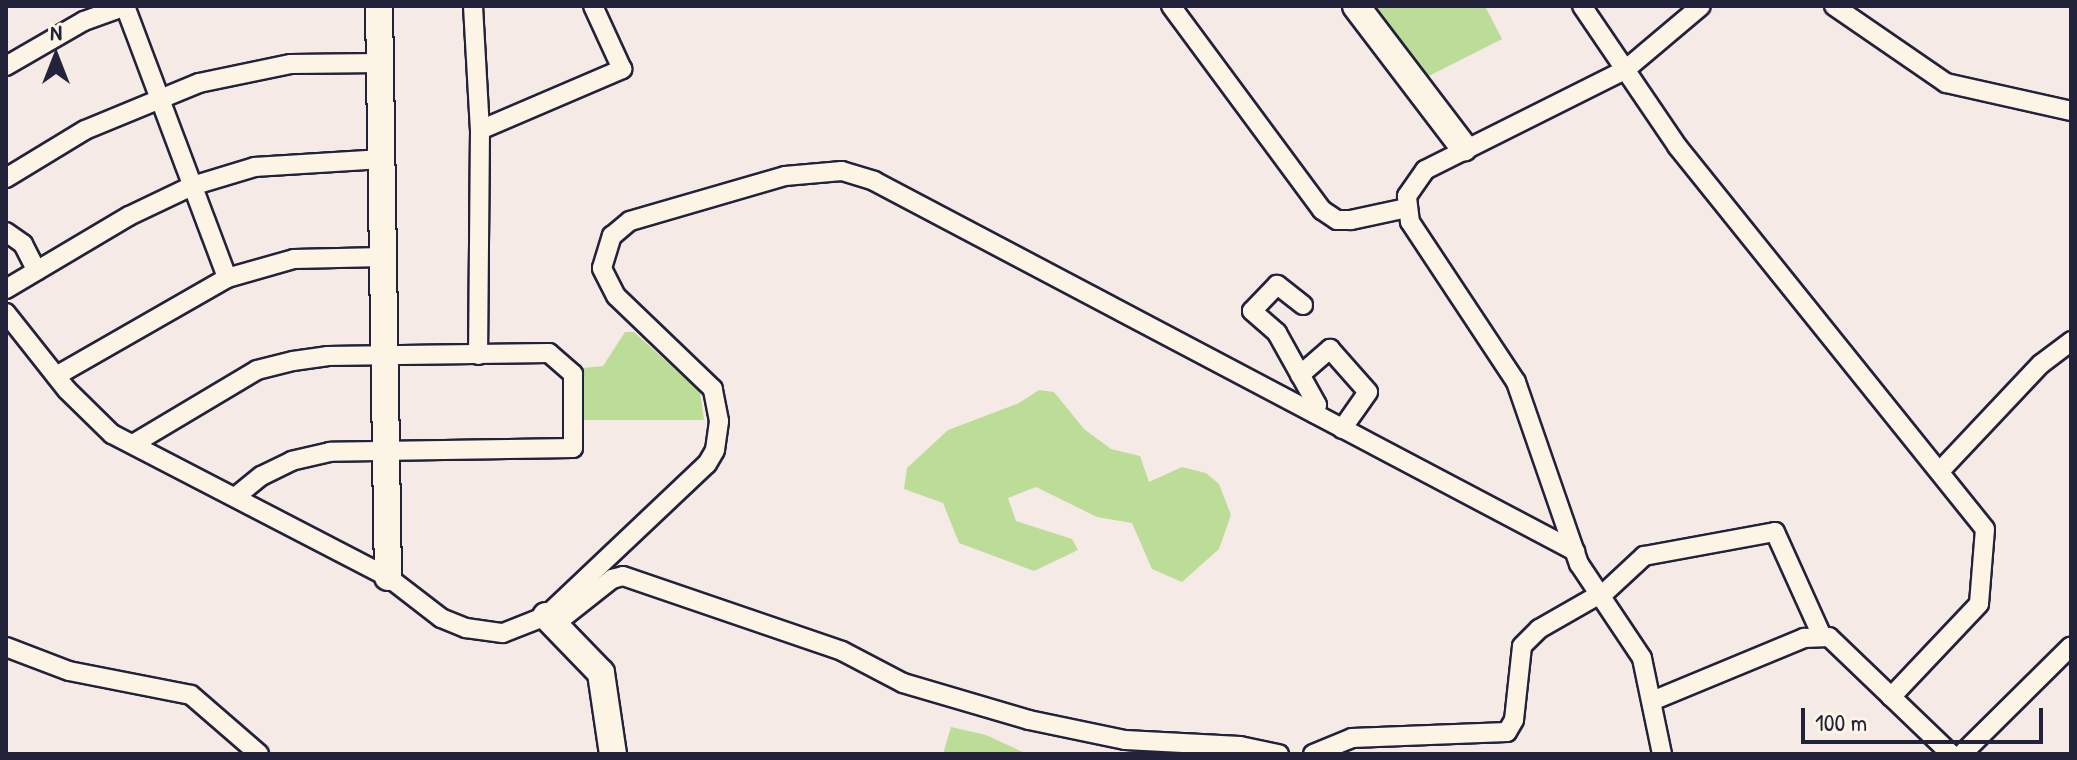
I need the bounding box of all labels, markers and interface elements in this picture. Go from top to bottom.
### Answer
north arrow [16,16,96,96]
text: N [50,17,62,47]
scale bar [1805,692,2047,742]
text: 100 m [1815,706,1867,738]

